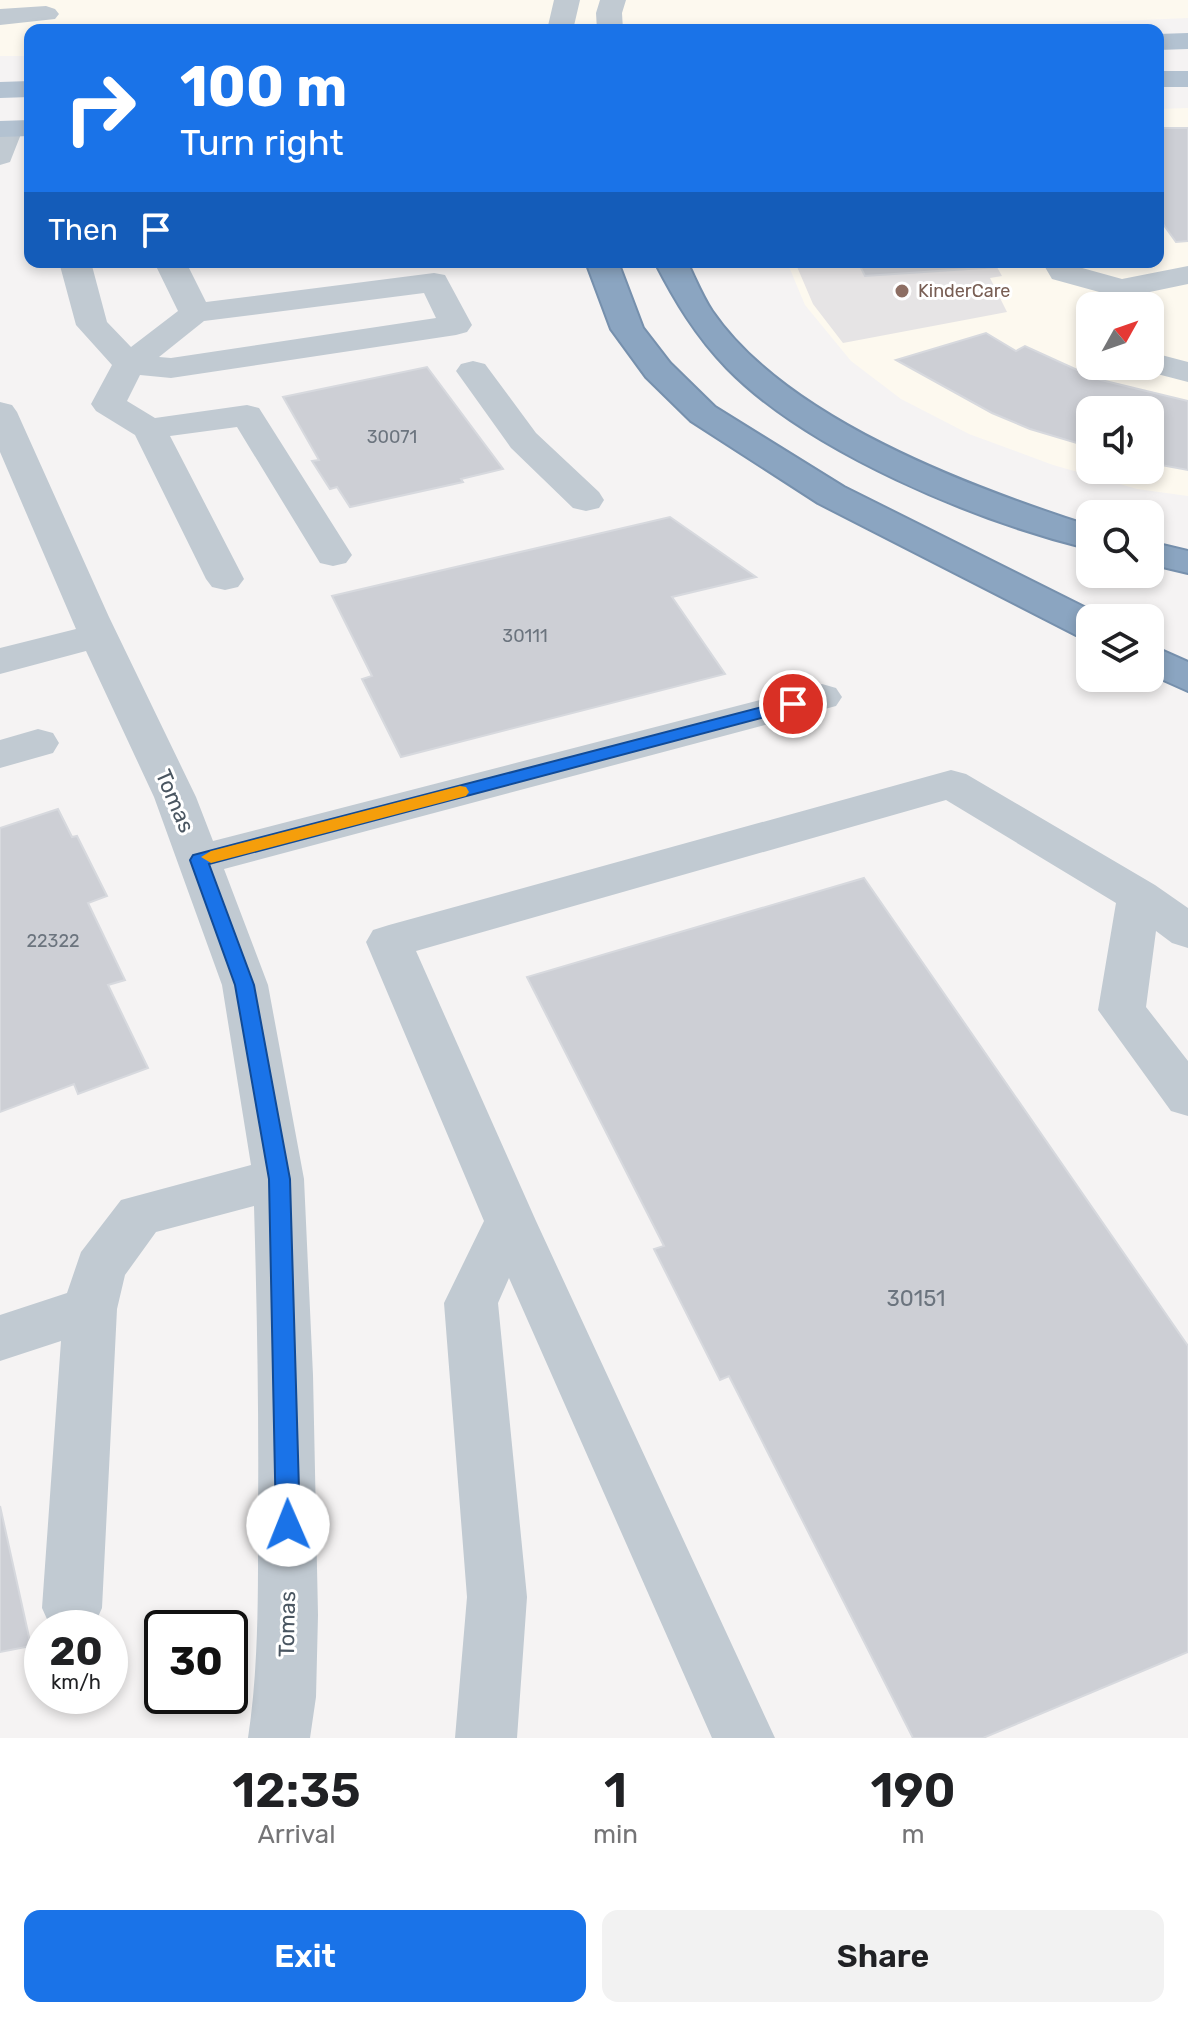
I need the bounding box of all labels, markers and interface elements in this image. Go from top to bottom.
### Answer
text: 100 m [180,54,347,120]
icon: right [48,56,152,160]
text: Turn right [180,121,344,164]
icon: arrive [134,208,178,252]
text: Then [48,212,118,248]
place label: KinderCare [918,280,1010,302]
marker: KinderCare [893,282,911,300]
north arrow [1076,292,1164,380]
map controls [1076,292,1164,692]
button: sound [1076,396,1164,484]
house number: 30071 [367,426,417,448]
button: search [1076,500,1164,588]
button: layers [1076,604,1164,692]
house number: 30111 [502,625,548,647]
pin [759,670,827,738]
icon: arrive [771,682,815,726]
street label: Tomas [150,765,200,837]
house number: 22322 [26,930,80,952]
house number: 30151 [887,1285,945,1312]
position arrow [246,1483,330,1567]
street label: Tomas [273,1591,301,1657]
speed limit sign: 30 [144,1610,248,1714]
text: 20 [49,1628,103,1675]
text: km/h [51,1670,101,1694]
text: 12:35 [232,1762,361,1819]
text: 1 [604,1762,627,1819]
text: 190 [870,1762,956,1819]
text: Arrival [257,1819,335,1850]
text: min [593,1819,638,1850]
text: m [901,1819,925,1850]
button: Exit [24,1910,586,2002]
button: Share [602,1910,1164,2002]

